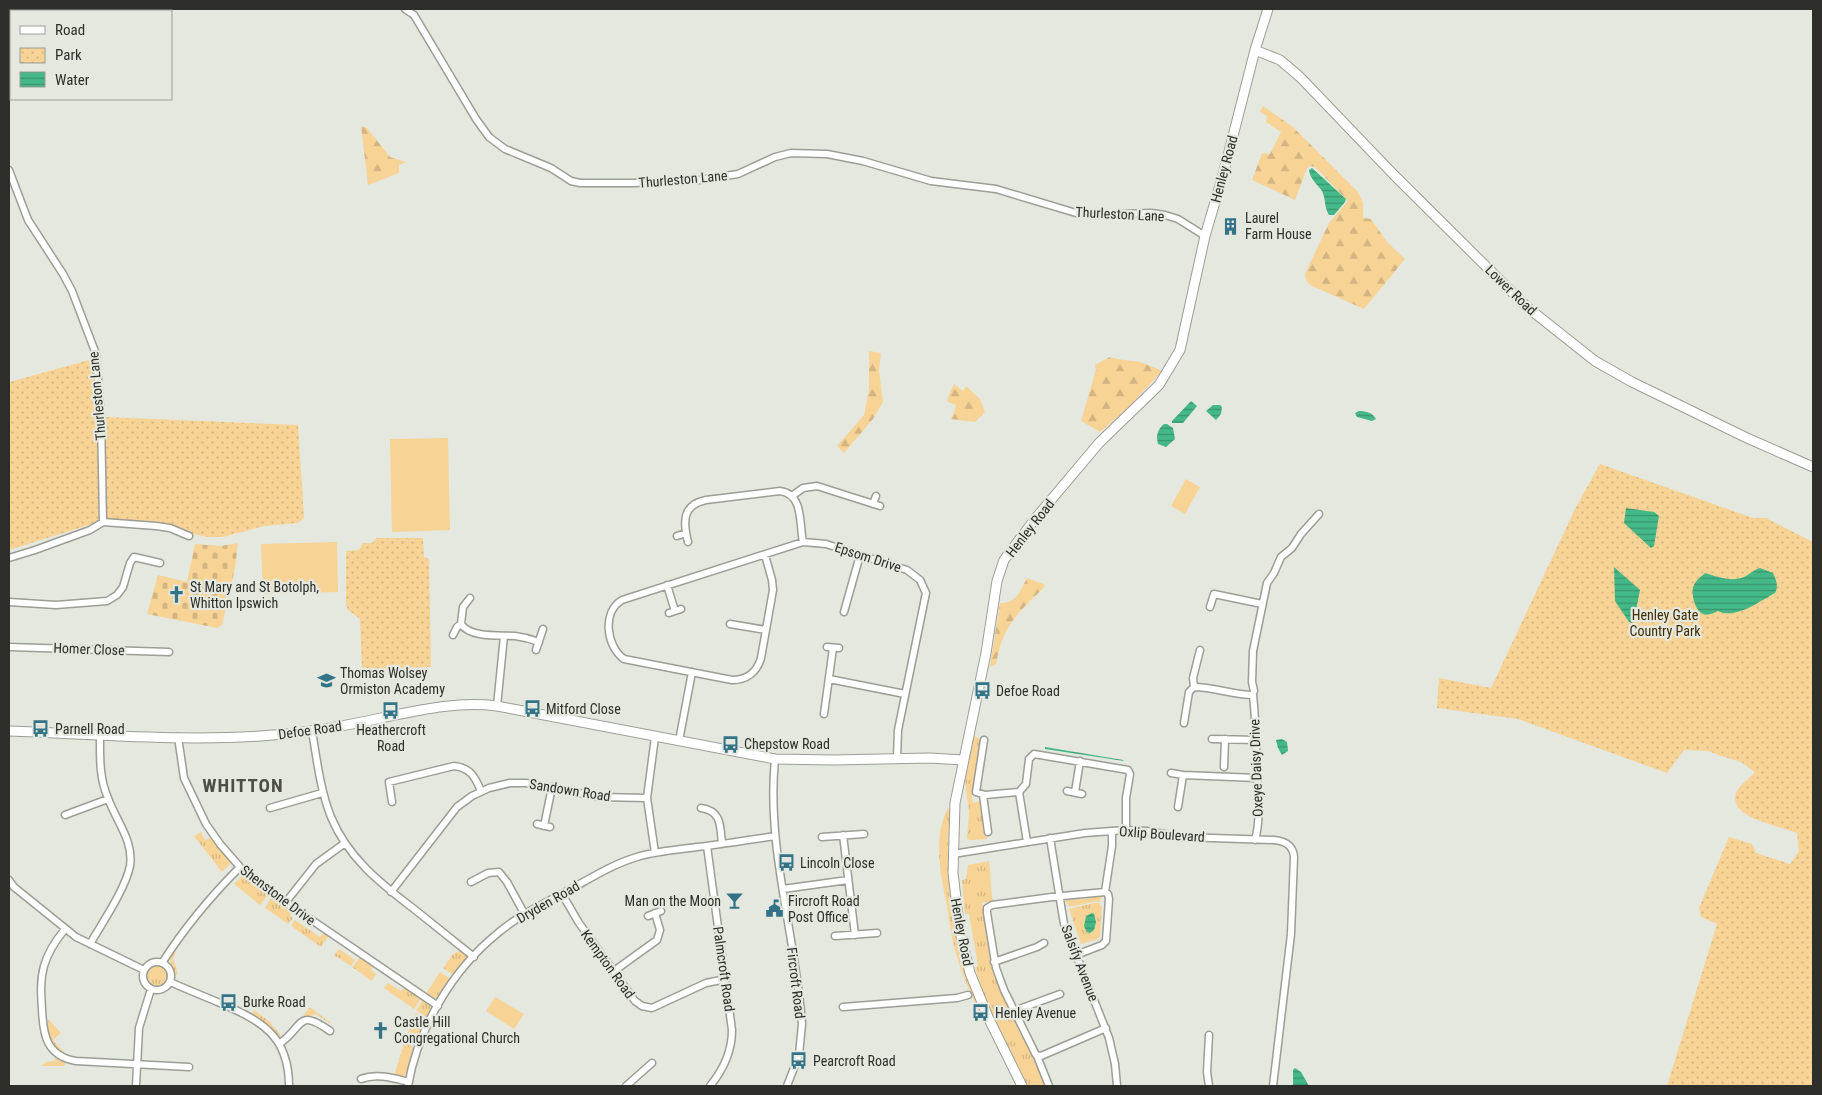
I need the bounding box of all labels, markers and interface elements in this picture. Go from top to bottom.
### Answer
legend [10,10,172,100]
text: Road [55,21,85,39]
text: Park [55,46,82,64]
text: Water [55,71,90,89]
street label: Henley Road [1207,134,1241,204]
street label: Thurleston Lane [638,167,728,191]
street label: Thurleston Lane [1075,204,1165,224]
place label: Laurel Farm House [1245,210,1312,242]
building icon: Laurel Farm House [1221,216,1241,236]
street label: Lower Road [1482,262,1540,318]
street label: Thurleston Lane [85,351,109,441]
street label: Henley Road [1002,496,1058,560]
street label: Epsom Drive [833,539,904,575]
place label: St Mary and St Botolph, Whitton Ipswich [190,579,319,611]
church icon: St Mary and St Botolph, Whitton Ipswich [166,585,186,605]
park label: Henley Gate Country Park [1629,607,1701,639]
street label: Homer Close [53,640,125,658]
place label: Thomas Wolsey Ormiston Academy [340,665,445,697]
school or university icon: Thomas Wolsey Ormiston Academy [316,671,336,691]
bus stop icon: Defoe Road [972,681,992,701]
place label: Defoe Road [996,683,1060,699]
bus stop icon: Mitford Close [522,699,542,719]
bus stop icon: Heathercroft Road [381,700,401,720]
place label: Mitford Close [546,701,621,717]
street label: Defoe Road [277,718,343,742]
street label: Oxeye Daisy Drive [1246,718,1266,817]
bus stop icon: Parnell Road [31,719,51,739]
place label: Parnell Road [55,721,125,737]
place label: Heathercroft Road [356,722,426,754]
bus stop icon: Chepstow Road [720,734,740,754]
place label: Chepstow Road [744,736,830,752]
district label: WHITTON [202,774,284,797]
street label: Sandown Road [528,776,612,804]
street label: Oxlip Boulevard [1119,823,1205,845]
bus stop icon: Lincoln Close [776,853,796,873]
place label: Lincoln Close [800,855,875,871]
street label: Shenstone Drive [238,862,319,929]
street label: Dryden Road [514,878,582,926]
bar icon: Man on the Moon [725,891,745,911]
place label: Man on the Moon [625,893,721,909]
place label: Fircroft Road Post Office [788,893,860,925]
street label: Henley Road [948,897,976,967]
public building icon: Fircroft Road Post Office [764,899,784,919]
street label: Salsify Avenue [1058,923,1102,1004]
street label: Palmcroft Road [710,925,738,1013]
street label: Kempton Road [578,927,638,1001]
street label: Fircroft Road [784,946,808,1020]
bus stop icon: Burke Road [219,992,239,1012]
place label: Burke Road [243,994,306,1010]
bus stop icon: Henley Avenue [971,1003,991,1023]
place label: Henley Avenue [995,1005,1076,1021]
place label: Castle Hill Congregational Church [394,1014,520,1046]
church icon: Castle Hill Congregational Church [370,1020,390,1040]
bus stop icon: Pearcroft Road [789,1051,809,1071]
place label: Pearcroft Road [813,1053,896,1069]

